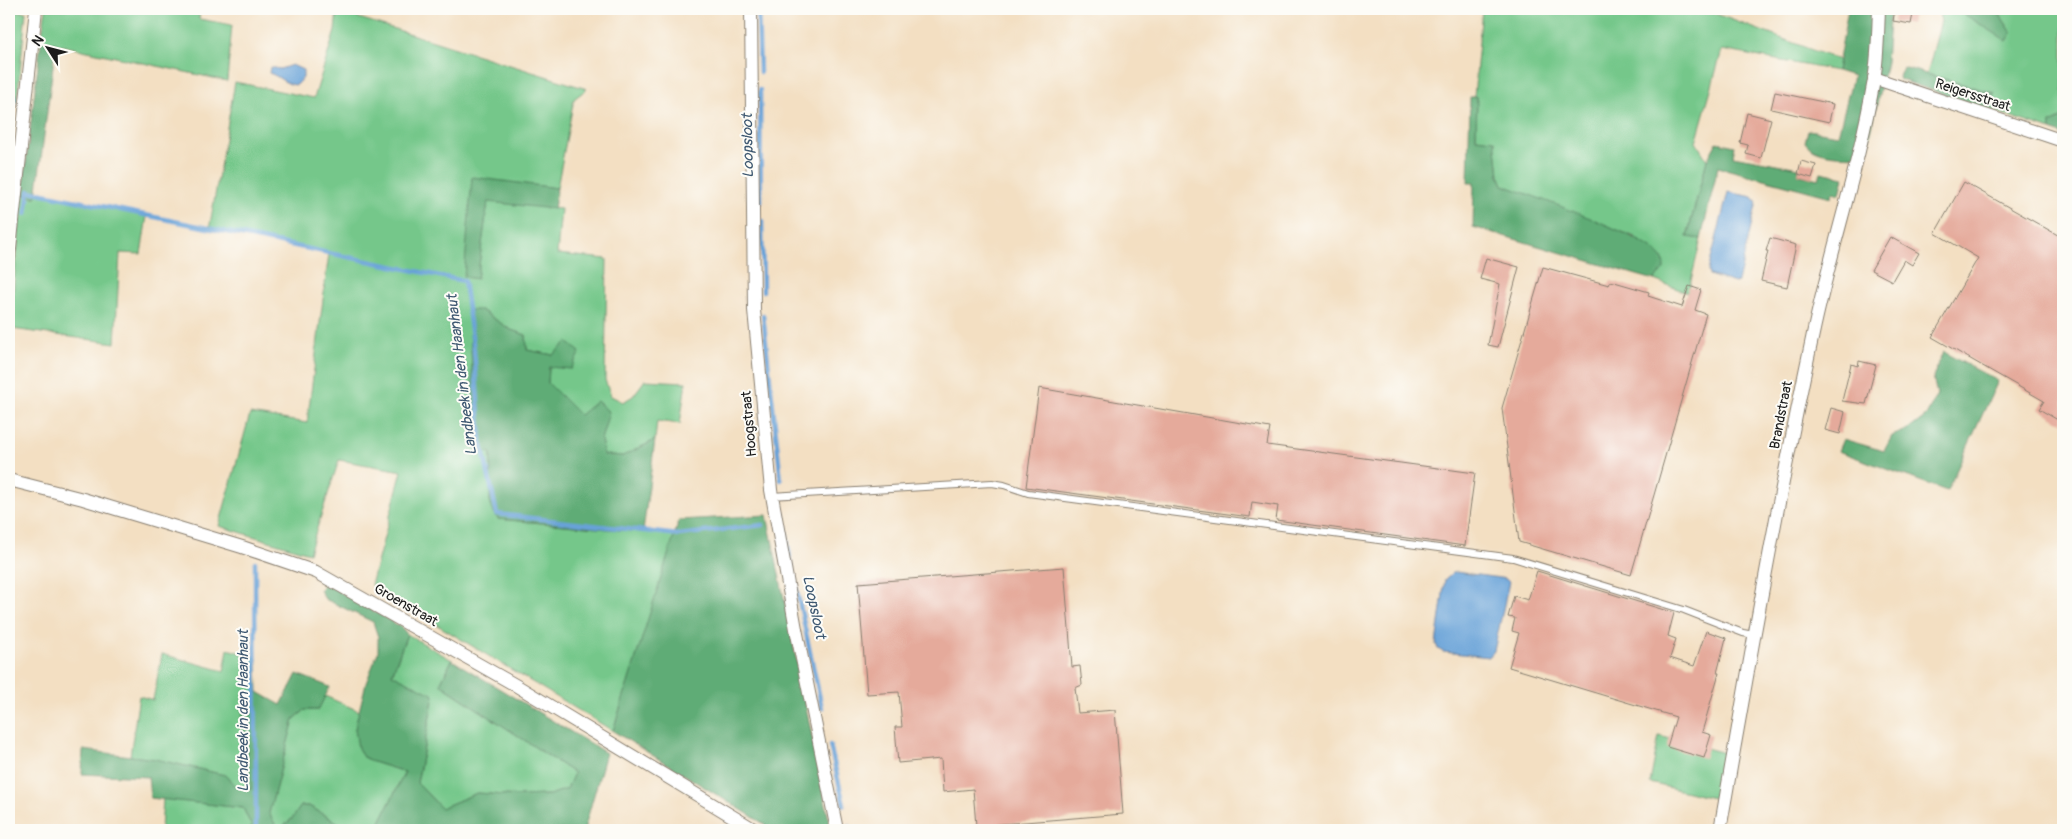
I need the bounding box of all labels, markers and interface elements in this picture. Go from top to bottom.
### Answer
north arrow [22,22,72,72]
text: N [28,32,48,49]
street label: Reigersstraat [1933,75,2013,115]
water label: Loopsloot [738,112,758,178]
water label: Landbeek in den Haanhaut [442,292,481,456]
street label: Brandstraat [1766,379,1796,450]
street label: Hoogstraat [738,390,760,458]
water label: Loopsloot [798,574,830,642]
street label: Groenstraat [371,580,441,630]
water label: Landbeek in den Haanhaut [234,628,253,792]

